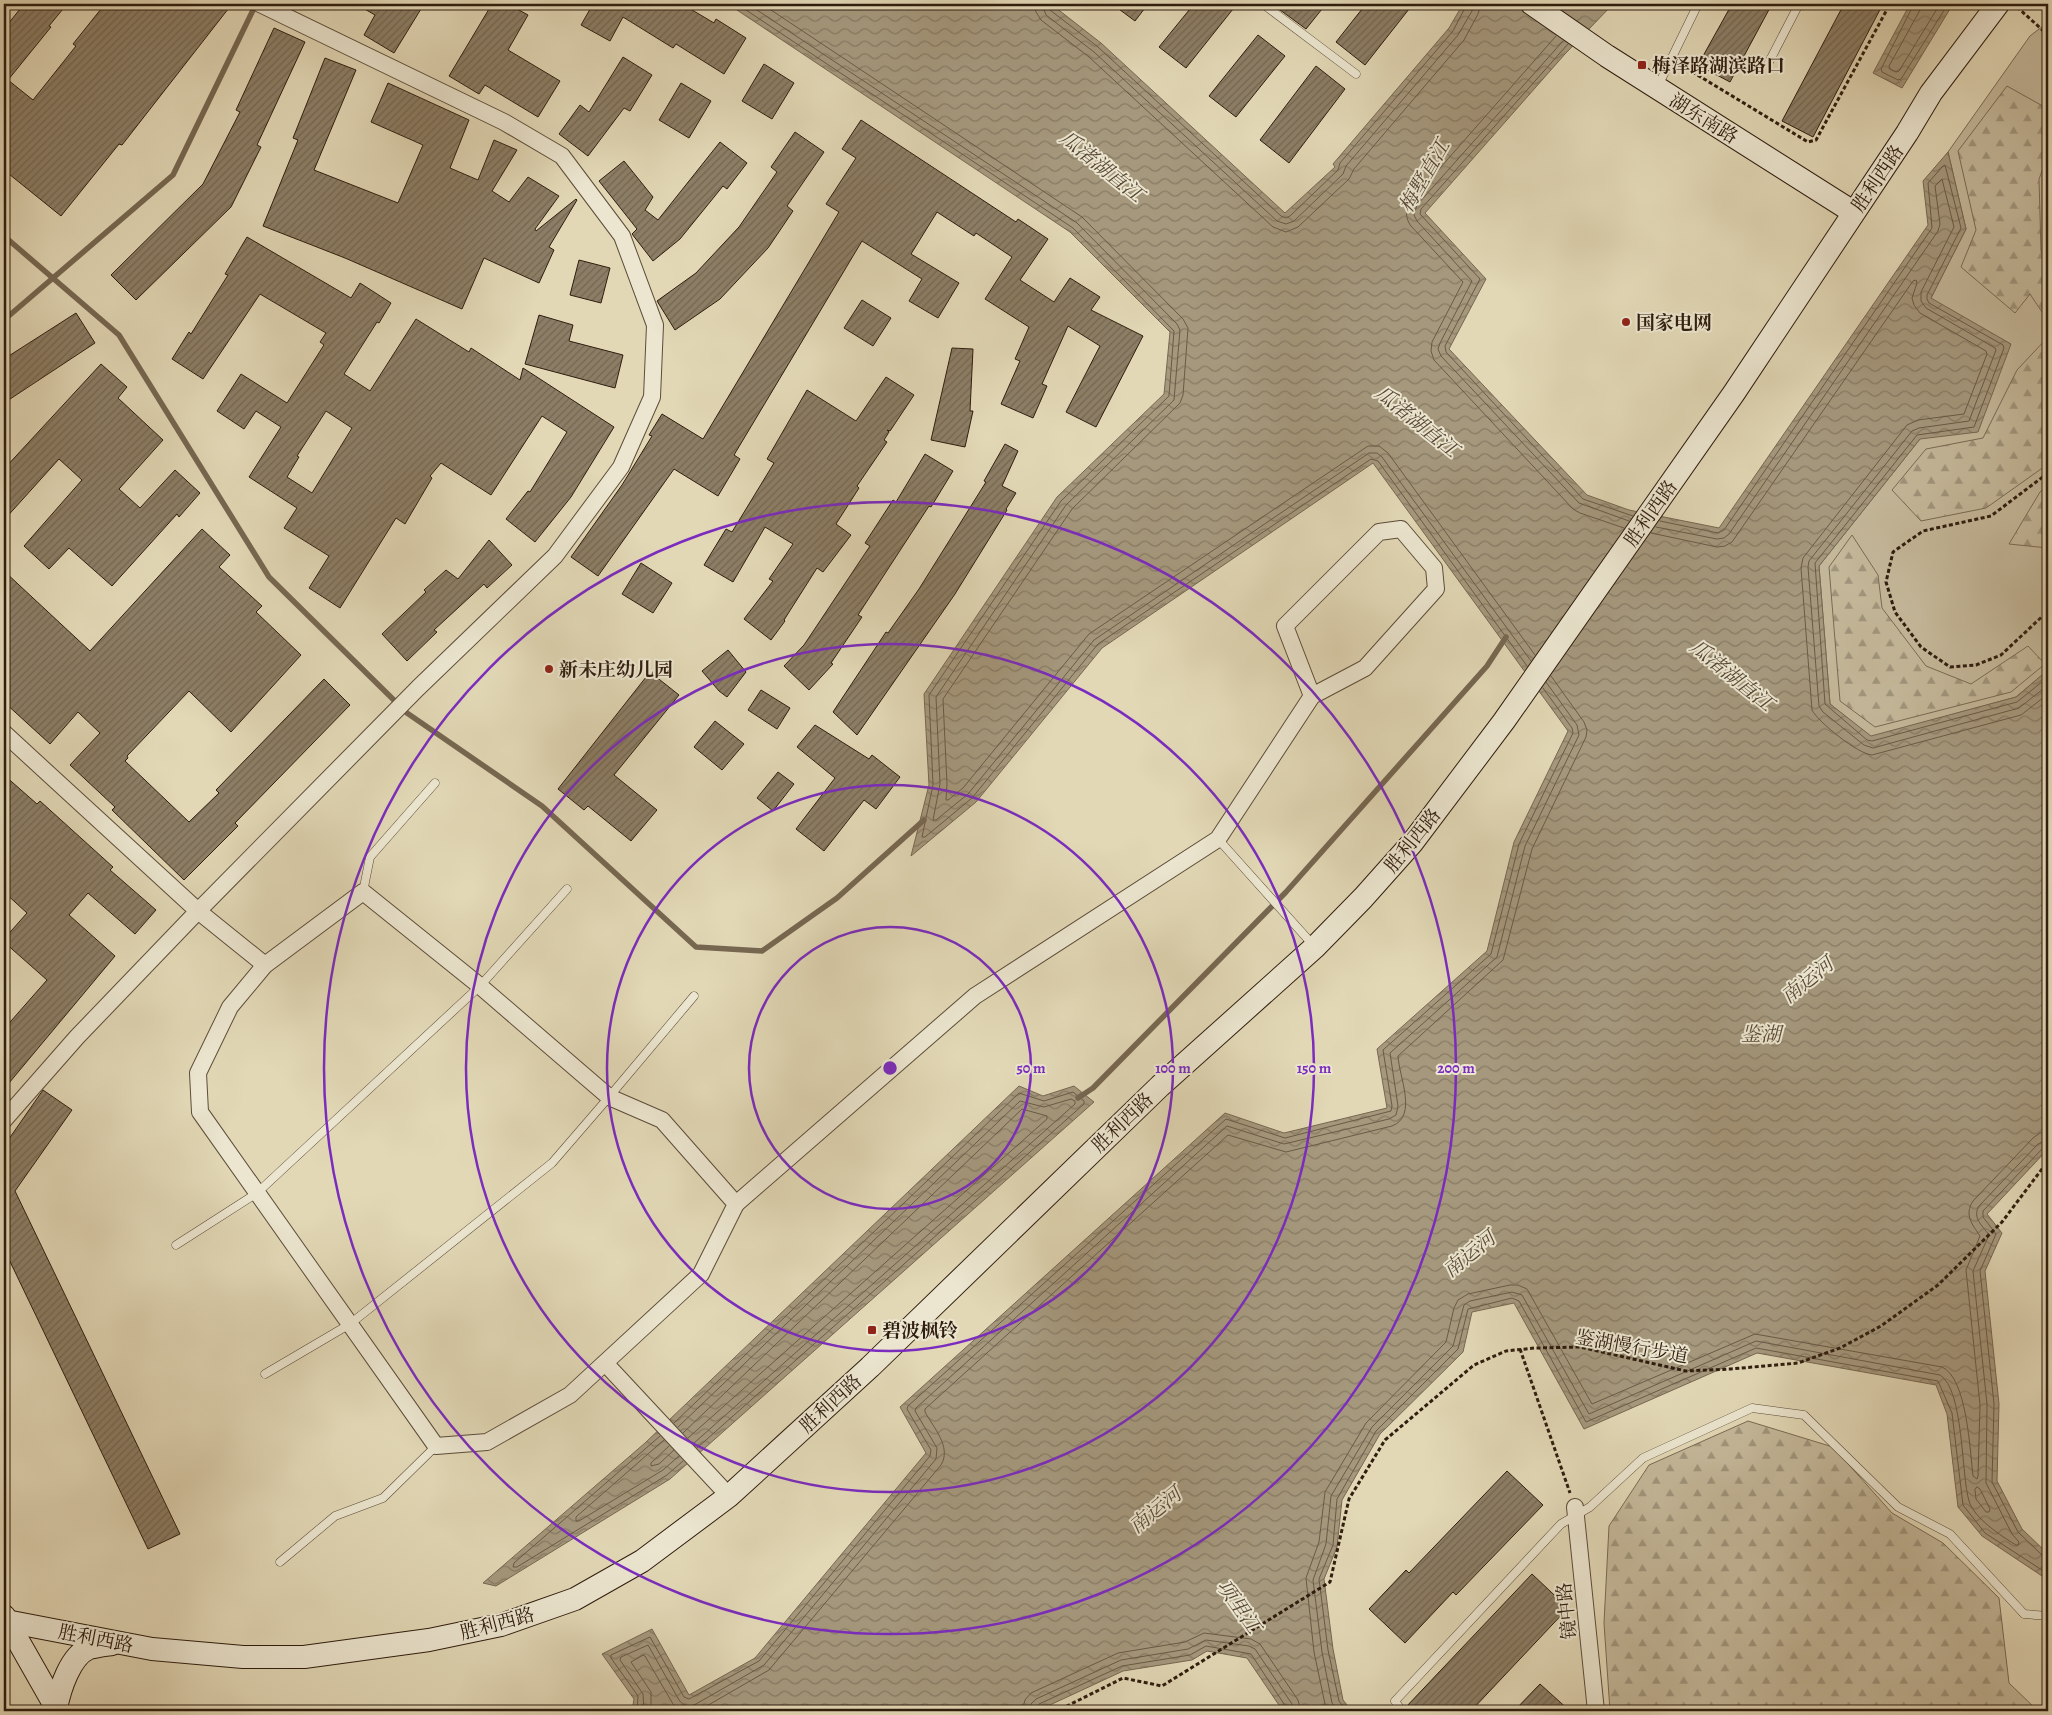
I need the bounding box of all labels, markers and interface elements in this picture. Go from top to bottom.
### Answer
place label: 梅泽路湖滨路口 [1652,53,1785,79]
marker: 梅泽路湖滨路口 [1636,59,1648,71]
street label: 湖东南路 [1664,88,1743,150]
water label: 瓜渚湖直江 [1054,124,1151,210]
water label: 梅墅直江 [1393,132,1458,218]
street label: 胜利西路 [1846,140,1910,217]
place label: 国家电网 [1636,310,1712,336]
marker: 国家电网 [1620,316,1632,328]
water label: 瓜渚湖直江 [1369,379,1466,465]
street label: 胜利西路 [1618,475,1683,552]
water label: 瓜渚湖直江 [1684,633,1781,719]
place label: 新未庄幼儿园 [559,657,673,683]
marker: 新未庄幼儿园 [543,663,555,675]
street label: 胜利西路 [1379,803,1447,878]
water label: 南运河 [1776,949,1841,1010]
water label: 鉴湖 [1741,1021,1784,1048]
text: 50 m [1016,1058,1046,1078]
text: 100 m [1155,1058,1191,1078]
text: 150 m [1297,1058,1332,1078]
text: 200 m [1437,1058,1475,1078]
centre of rings [881,1059,899,1077]
street label: 胜利西路 [1086,1087,1159,1158]
water label: 南运河 [1438,1223,1503,1284]
place label: 碧波枫铃 [882,1318,958,1344]
marker: 碧波枫铃 [866,1324,878,1336]
street label: 鉴湖慢行步道 [1573,1324,1690,1370]
street label: 胜利西路 [794,1368,867,1439]
water label: 南运河 [1124,1479,1189,1540]
water label: 项里江 [1210,1574,1269,1641]
street label: 镜中路 [1551,1581,1583,1641]
street label: 胜利西路 [457,1602,537,1646]
street label: 胜利西路 [56,1619,136,1659]

